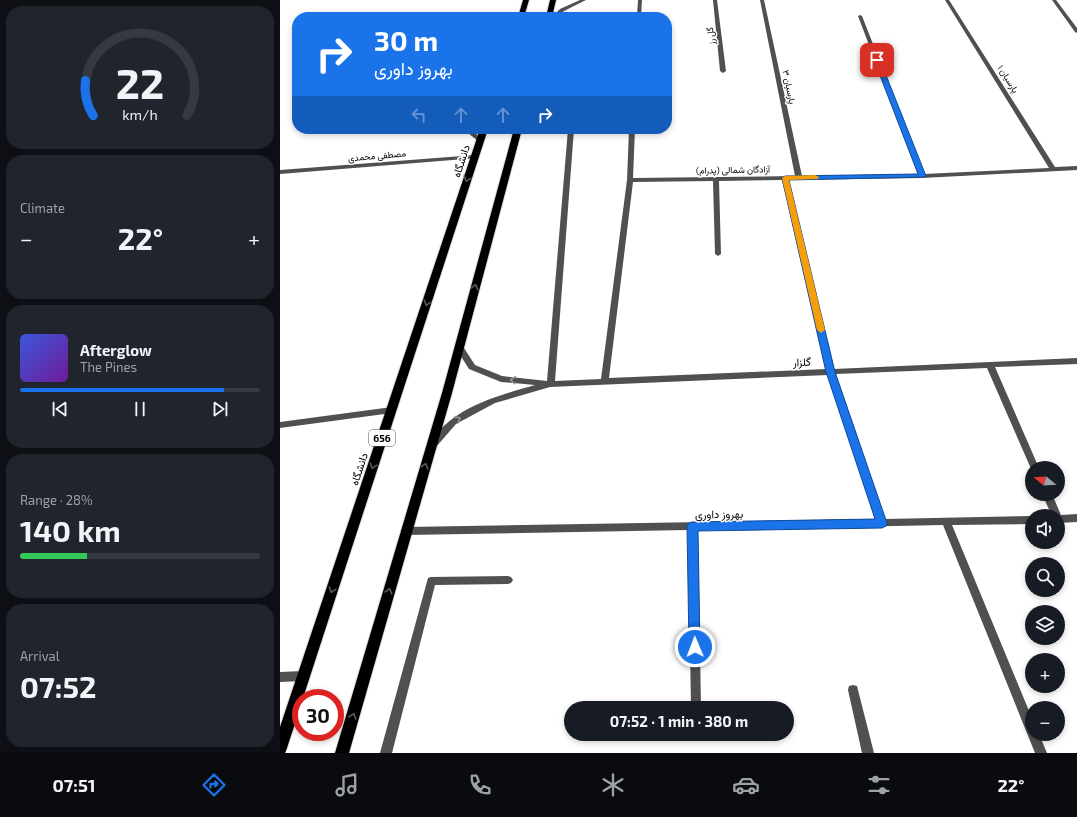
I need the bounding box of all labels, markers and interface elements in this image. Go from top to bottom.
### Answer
text: 30 m [374,23,438,57]
street label: گل رز [704,26,718,47]
icon: right [308,28,360,80]
pin [860,43,894,77]
icon: arrive [866,49,888,71]
text: 22 [116,57,164,107]
text: بهروز داوری [374,57,453,79]
street label: پارسیان ۱ [995,63,1021,95]
street label: پارسیان ۳ [780,69,798,105]
icon: left [408,104,430,126]
icon: ahead [450,104,472,126]
icon: ahead [492,104,514,126]
icon: right [534,104,556,126]
text: km/h [122,105,158,122]
street label: دانشگاه [449,143,472,179]
street label: مصطفی محمدی [348,147,407,164]
street label: آزادگان شمالی (پدرام) [696,163,771,177]
one-way arrow [463,176,472,183]
text: Climate [20,200,65,216]
text: 22° [118,220,163,256]
text: − [20,225,33,251]
text: + [248,225,260,251]
one-way arrow [471,284,479,290]
one-way arrow [423,299,432,306]
text: Afterglow [80,341,152,359]
street label: گلزار [792,355,811,369]
text: The Pines [80,359,137,375]
one-way arrow [510,376,516,385]
icon: previous [49,398,71,420]
icon: pause [129,398,151,420]
icon: next [209,398,231,420]
one-way arrow [454,417,461,424]
road number: 656 [369,430,395,446]
street label: دانشگاه [347,451,370,487]
north arrow [1025,461,1065,501]
map controls [1025,461,1065,741]
one-way arrow [369,463,378,470]
one-way arrow [420,463,429,470]
text: Range · 28% [20,492,93,508]
street label: بهروز داوری [695,507,743,521]
button: sound [1025,509,1065,549]
text: 140 km [20,512,121,548]
button: search [1025,557,1065,597]
one-way arrow [328,586,337,593]
one-way arrow [384,587,393,594]
button: layers [1025,605,1065,645]
position arrow [674,626,716,668]
text: Arrival [20,648,60,664]
button: + [1025,653,1065,693]
text: 07:52 [20,668,96,704]
speed limit sign: 30 [292,689,344,741]
button: − [1025,701,1065,741]
one-way arrow [348,712,357,719]
text: 07:52 · 1 min · 380 m [610,712,748,730]
icon: directions [200,771,228,799]
icon: music [333,771,361,799]
icon: phone [466,771,494,799]
icon: climate [599,771,627,799]
icon: car [732,771,760,799]
icon: filters [865,771,893,799]
text: 07:51 [52,774,96,796]
text: 22° [997,774,1025,796]

